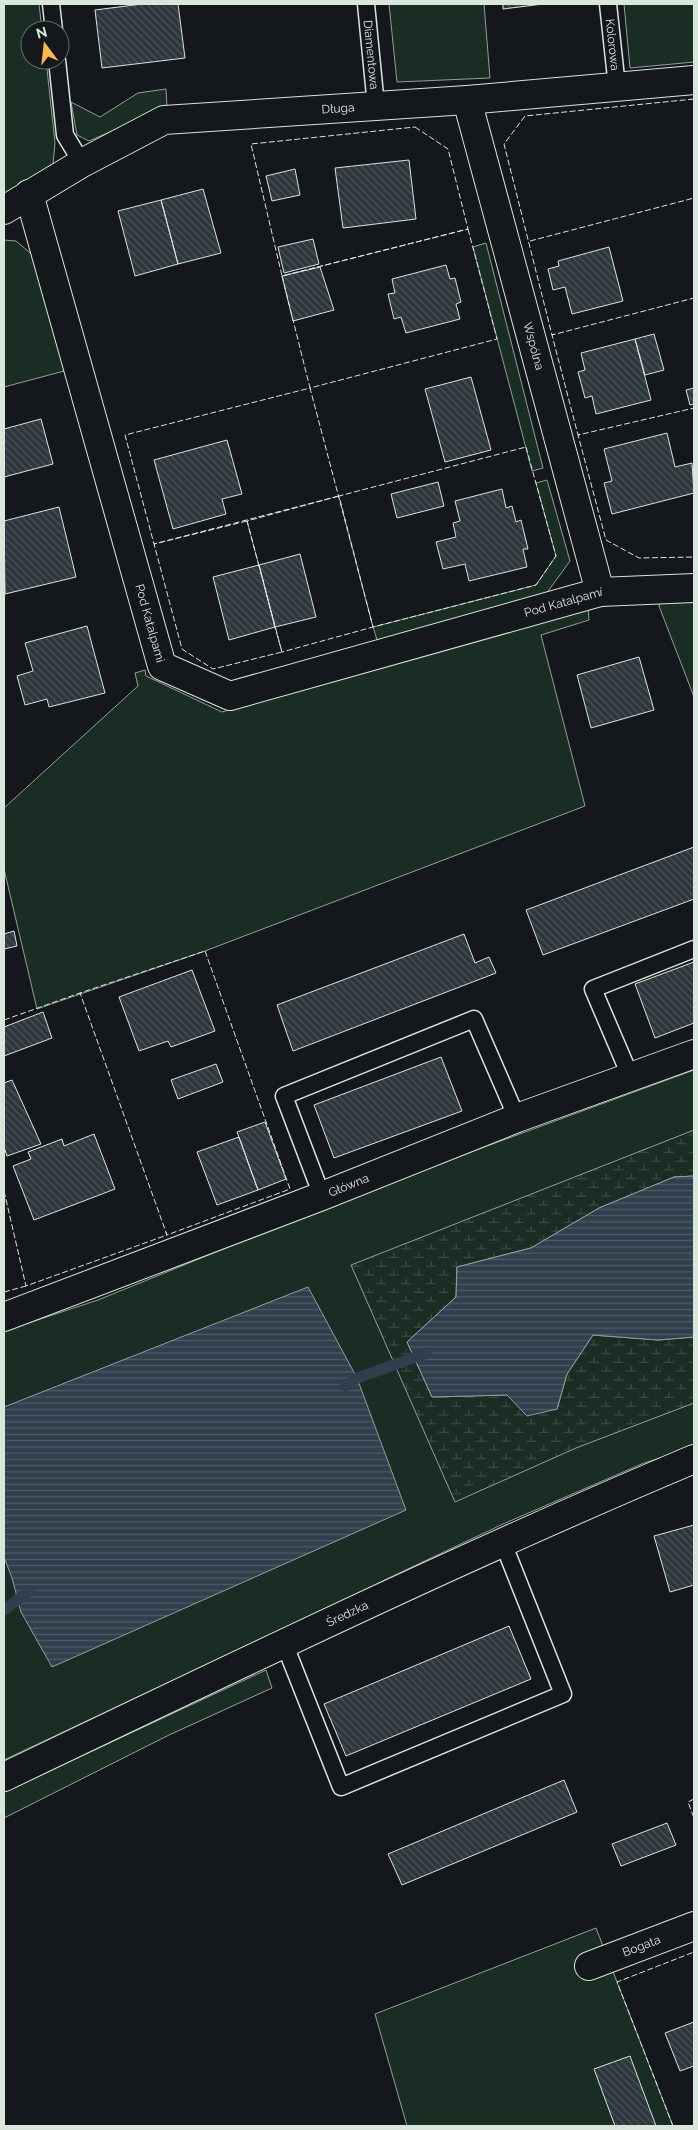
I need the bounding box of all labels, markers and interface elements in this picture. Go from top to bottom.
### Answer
street label: Kolorowa [603,18,622,71]
street label: Diamentowa [361,19,381,90]
north arrow [20,20,70,70]
text: N [34,23,49,42]
street label: Długa [321,100,355,117]
street label: Wspólna [520,321,547,372]
street label: Pod Katalpami [132,583,168,664]
street label: Pod Katalpami [523,585,603,620]
street label: Główna [326,1171,371,1200]
street label: Średzka [324,1598,370,1630]
street label: Bogata [620,1932,662,1960]

